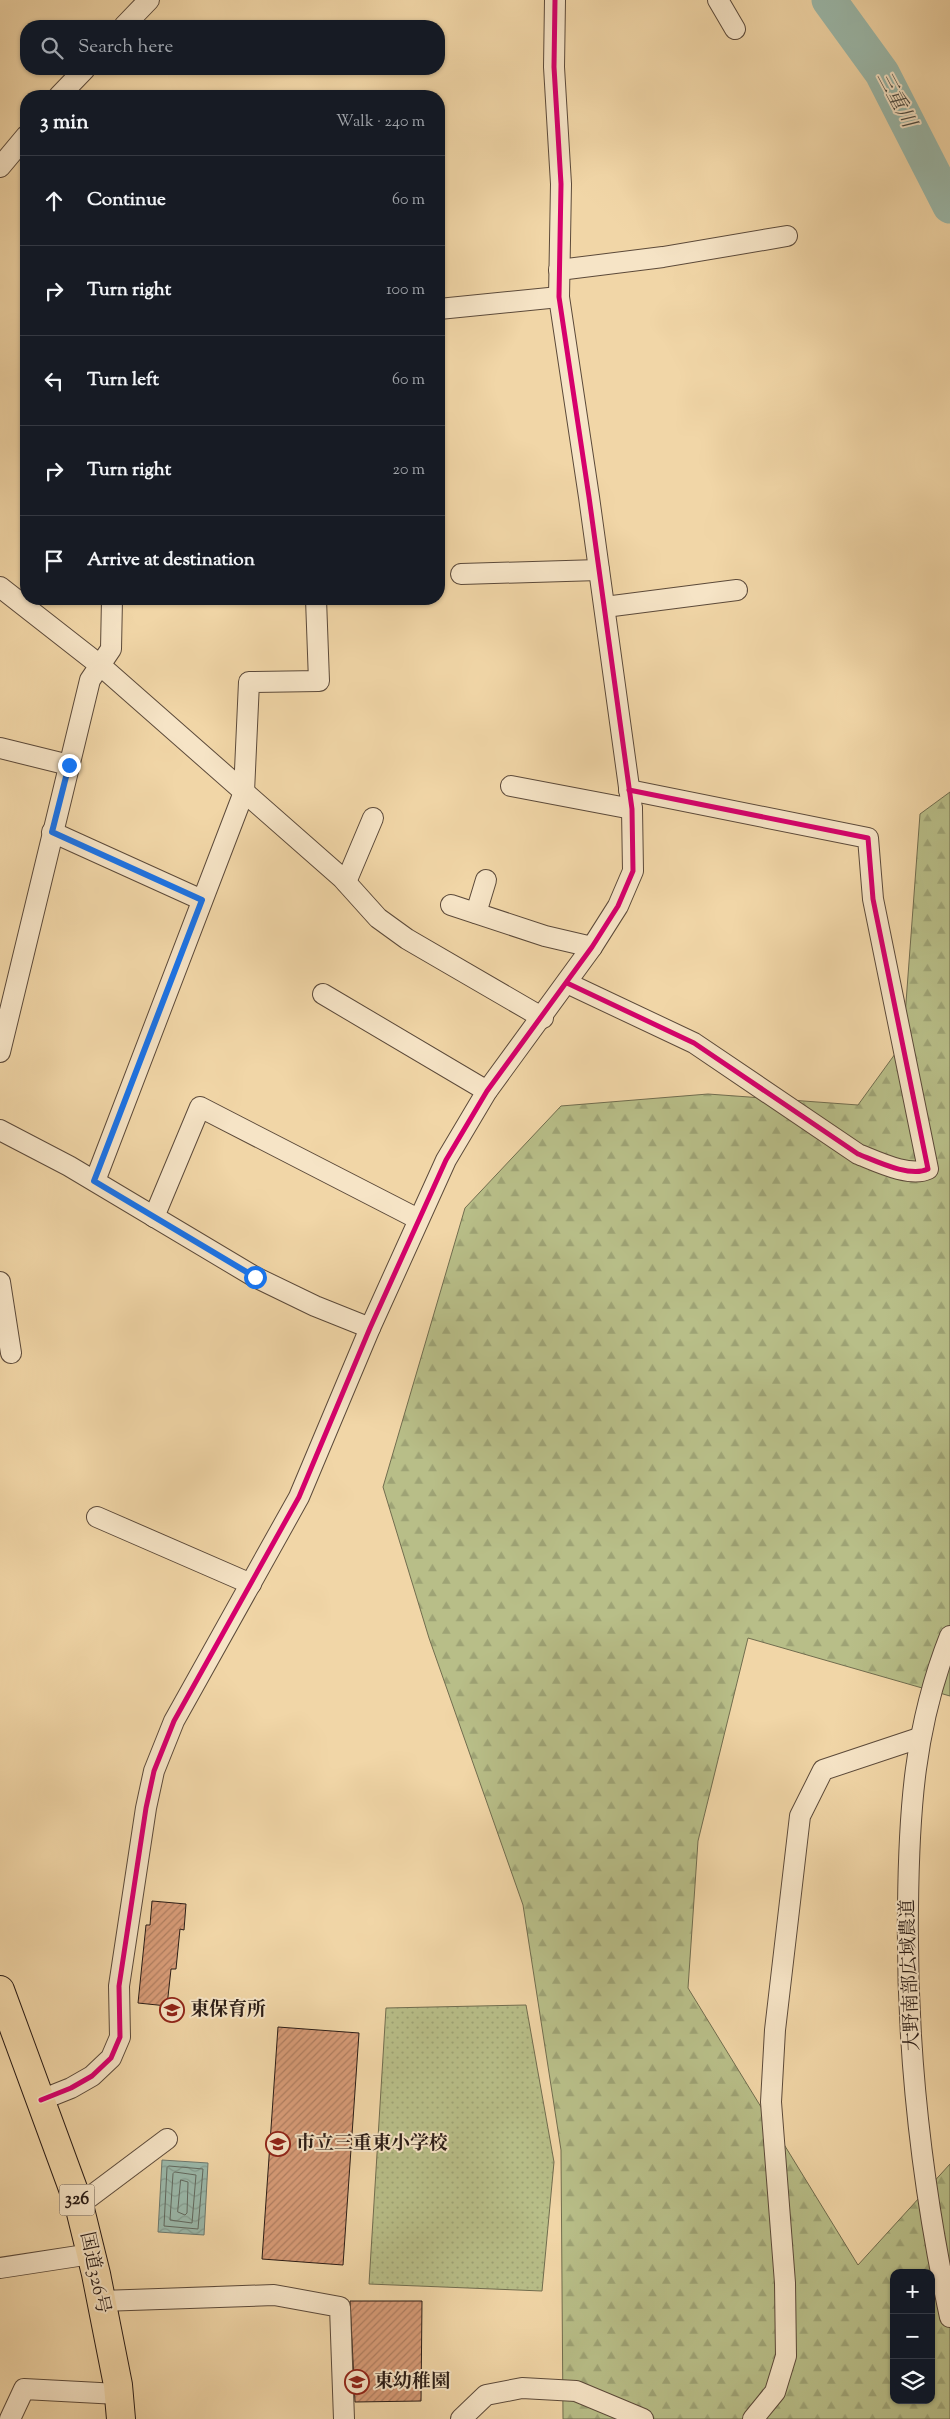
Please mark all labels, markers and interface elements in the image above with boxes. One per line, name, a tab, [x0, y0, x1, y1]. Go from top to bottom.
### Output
search box	[20, 20, 445, 75]
icon: search	[38, 34, 66, 62]
text: Search here	[78, 34, 173, 61]
water label: 三重川	[868, 67, 923, 135]
text: 3 min	[40, 108, 89, 138]
text: Walk · 240 m	[336, 111, 425, 134]
icon: ahead	[40, 187, 68, 215]
text: Continue	[87, 187, 166, 214]
text: 60 m	[392, 189, 425, 212]
icon: right	[40, 277, 68, 305]
text: Turn right	[87, 277, 171, 304]
text: 100 m	[386, 279, 425, 302]
icon: left	[40, 367, 68, 395]
text: Turn left	[87, 367, 159, 394]
text: 60 m	[392, 369, 425, 392]
icon: right	[40, 457, 68, 485]
text: Turn right	[87, 457, 171, 484]
text: 20 m	[392, 459, 425, 482]
icon: arrive	[40, 547, 68, 575]
text: Arrive at destination	[87, 547, 255, 574]
route end	[58, 754, 81, 777]
route start	[244, 1266, 267, 1289]
street label: 大野南部広域農道	[895, 1899, 927, 2051]
school or university icon: 東保育所	[159, 1997, 185, 2023]
place label: 東保育所	[190, 1997, 266, 2024]
school or university icon: 市立三重東小学校	[265, 2131, 291, 2157]
place label: 市立三重東小学校	[296, 2131, 448, 2158]
road number: 326	[60, 2184, 94, 2216]
street label: 国道326号	[72, 2230, 116, 2316]
map controls	[890, 2269, 935, 2404]
button: +	[890, 2269, 935, 2314]
button: −	[890, 2314, 935, 2359]
button: layers	[890, 2359, 935, 2404]
school or university icon: 東幼稚園	[344, 2369, 370, 2395]
place label: 東幼稚園	[374, 2369, 450, 2396]

